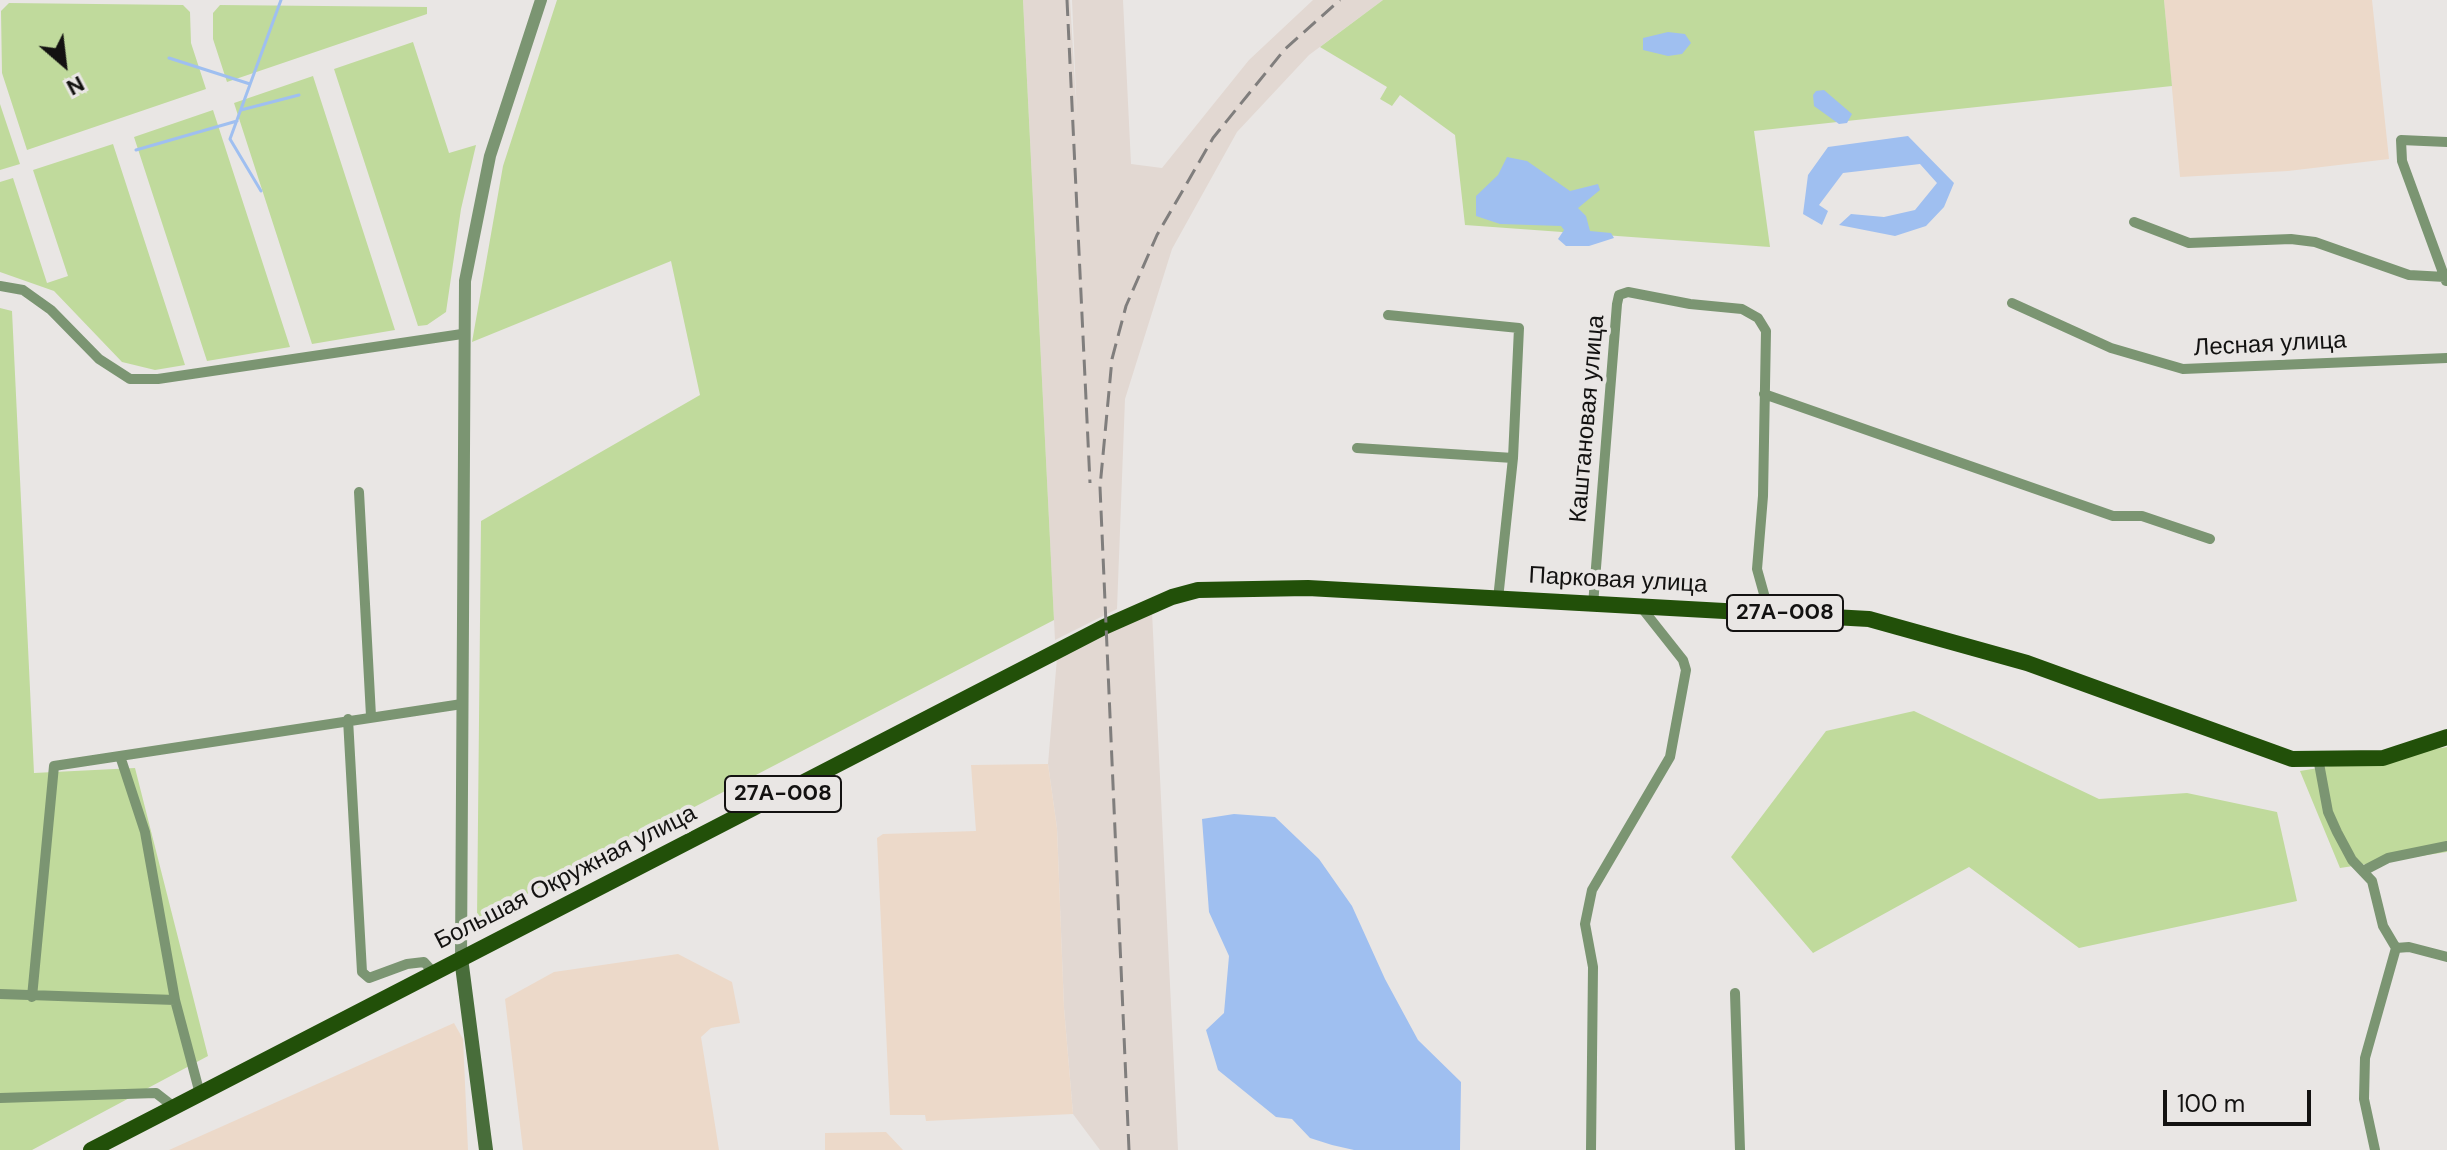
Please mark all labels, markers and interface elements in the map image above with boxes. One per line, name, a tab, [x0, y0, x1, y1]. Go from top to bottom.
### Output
north arrow	[24, 24, 104, 104]
text: N	[62, 69, 89, 102]
street label: Каштановая улица	[1565, 314, 1611, 524]
street label: Лесная улица	[2193, 327, 2347, 363]
street label: Парковая улица	[1528, 562, 1708, 600]
road number: 27А-008	[1727, 595, 1843, 631]
road number: 27А-008	[725, 776, 841, 812]
street label: Большая Окружная улица	[430, 799, 702, 957]
scale bar	[2167, 1074, 2315, 1124]
text: 100 m	[2177, 1088, 2245, 1119]

